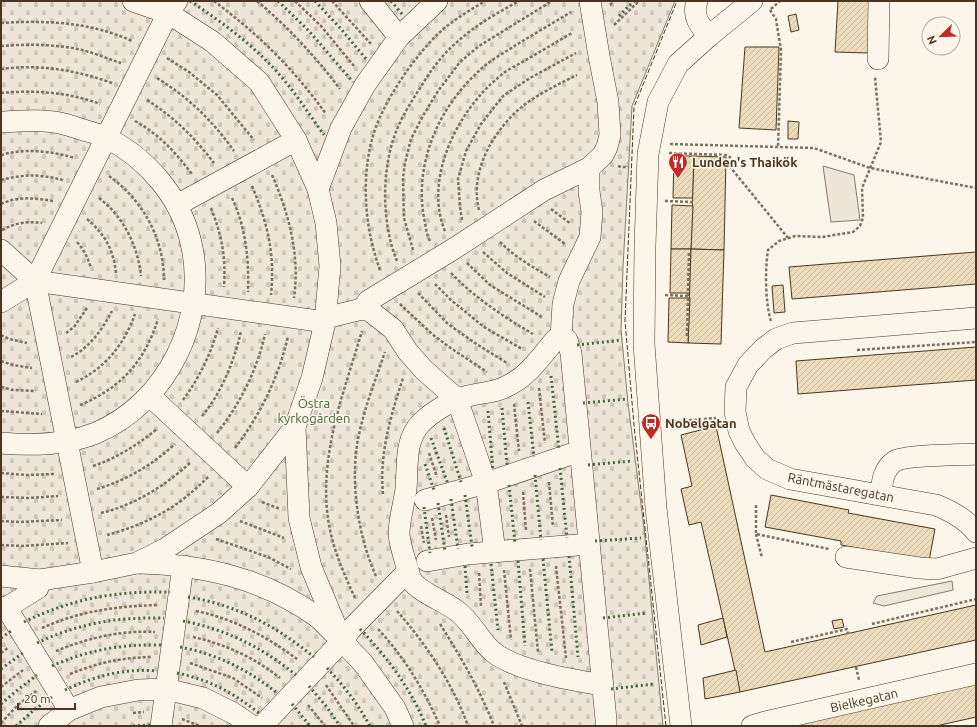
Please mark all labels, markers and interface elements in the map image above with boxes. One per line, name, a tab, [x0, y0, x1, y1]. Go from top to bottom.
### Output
north arrow	[921, 16, 961, 56]
text: N	[925, 34, 939, 46]
restaurant icon: Lunden's Thaikök	[667, 151, 689, 179]
place label: Lunden's Thaikök	[692, 155, 798, 169]
park label: Östra kyrkogården	[278, 395, 350, 425]
bus stop icon: Nobelgatan	[640, 412, 662, 440]
place label: Nobelgatan	[665, 416, 737, 430]
street label: Räntmästaregatan	[787, 470, 895, 504]
scale bar	[18, 685, 75, 711]
street label: Bielkegatan	[829, 685, 899, 715]
text: 20 m	[24, 692, 51, 705]

